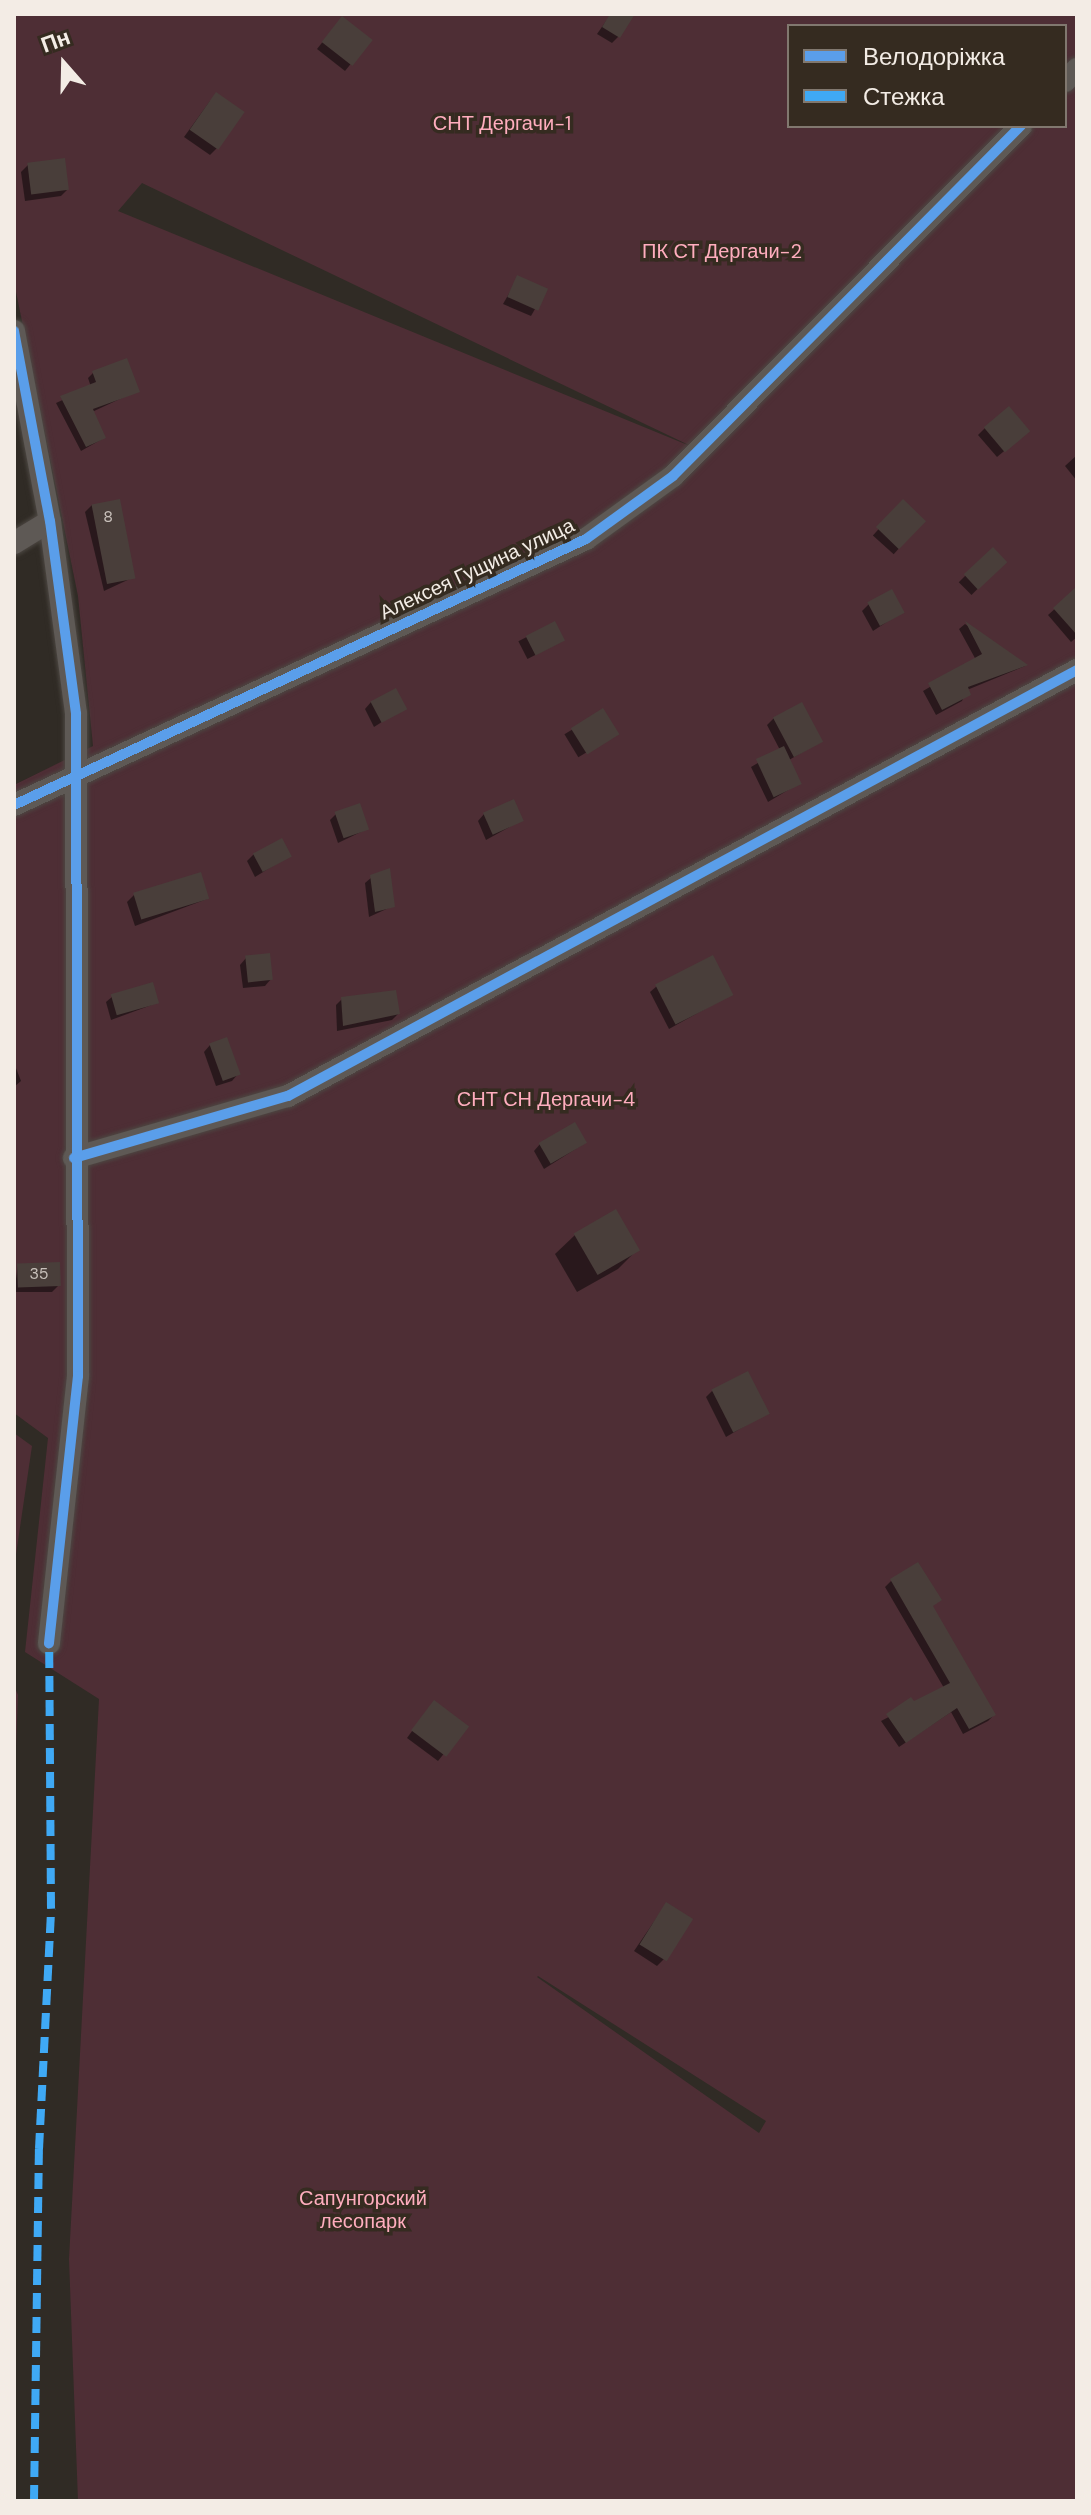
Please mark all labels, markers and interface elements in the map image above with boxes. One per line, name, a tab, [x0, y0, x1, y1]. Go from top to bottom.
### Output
text: Пн	[37, 22, 74, 60]
north arrow	[24, 24, 104, 104]
legend	[787, 24, 1067, 128]
text: Велодоріжка	[863, 41, 1005, 72]
text: Стежка	[863, 81, 945, 112]
park label: СНТ Дергачи-1	[433, 111, 571, 135]
park label: ПК СТ Дергачи-2	[642, 239, 802, 263]
house number: 8	[103, 507, 113, 527]
street label: Алексея Гущина улица	[376, 513, 578, 625]
park label: СНТ СН Дергачи-4	[457, 1087, 635, 1111]
house number: 35	[29, 1264, 49, 1284]
park label: Сапунгорский лесопарк	[299, 2187, 427, 2234]

